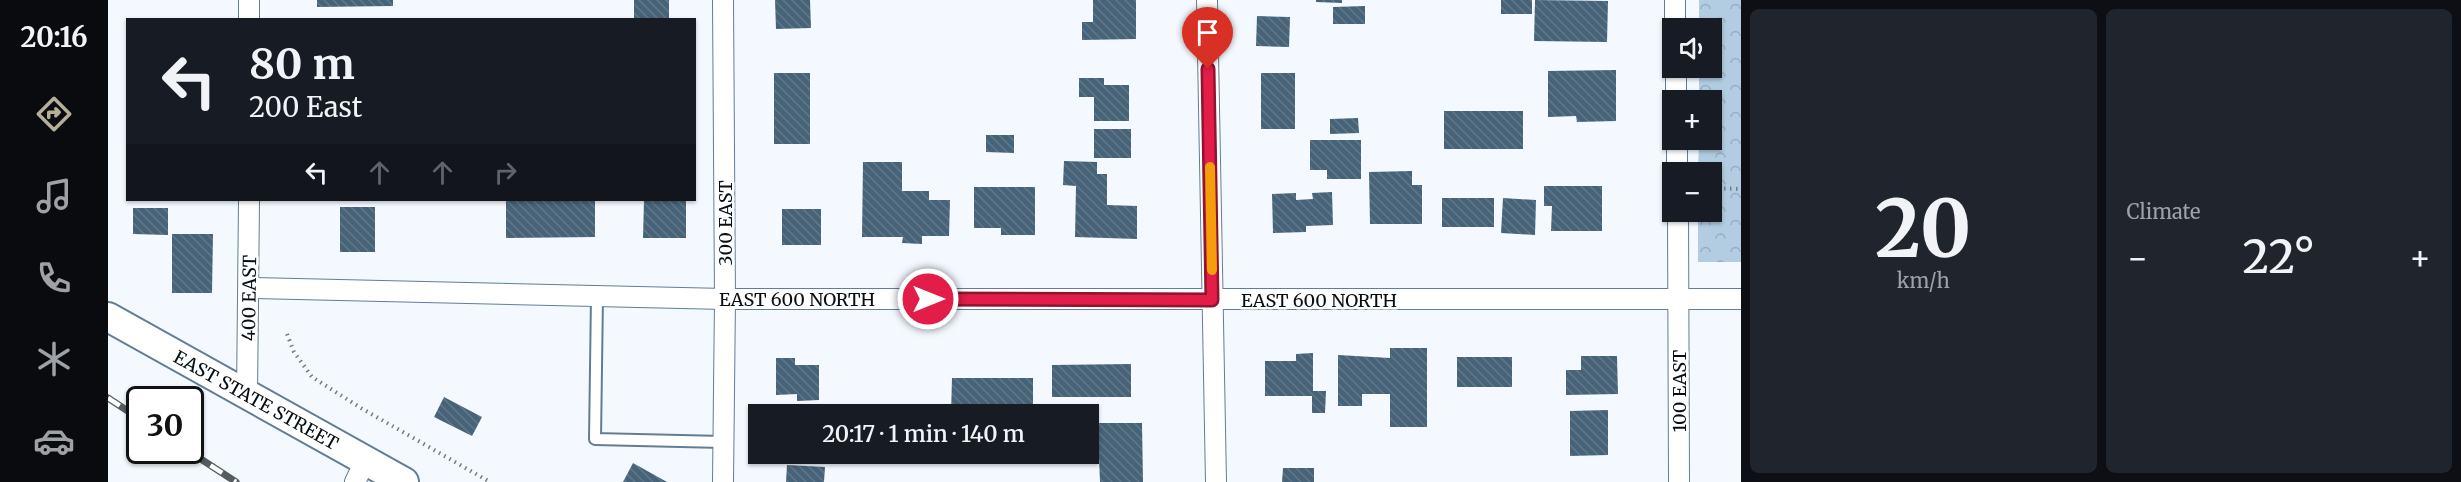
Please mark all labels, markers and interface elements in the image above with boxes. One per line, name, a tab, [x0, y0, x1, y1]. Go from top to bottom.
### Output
pin	[1182, 7, 1233, 69]
icon: arrive	[1191, 16, 1224, 49]
map controls	[1662, 18, 1722, 222]
button: sound	[1662, 18, 1722, 78]
text: 20:16	[20, 20, 88, 54]
text: 80 m	[249, 38, 355, 90]
icon: left	[150, 42, 228, 120]
text: 200 East	[249, 90, 362, 124]
button: +	[1662, 90, 1722, 150]
icon: directions	[33, 93, 75, 135]
icon: left	[300, 156, 333, 189]
icon: ahead	[363, 156, 396, 189]
icon: ahead	[426, 156, 459, 189]
icon: right	[489, 156, 522, 189]
button: −	[1662, 162, 1722, 222]
icon: music	[33, 175, 75, 217]
street label: 300 EAST	[714, 180, 737, 266]
text: 20	[1875, 180, 1971, 278]
text: Climate	[2127, 199, 2201, 224]
text: 22°	[2243, 229, 2315, 285]
text: −	[2127, 238, 2149, 279]
text: +	[2409, 238, 2431, 279]
street label: 400 EAST	[237, 254, 261, 341]
icon: phone	[33, 257, 75, 299]
position arrow	[896, 267, 960, 331]
text: km/h	[1897, 268, 1950, 293]
street label: EAST 600 NORTH	[719, 288, 875, 311]
street label: EAST 600 NORTH	[1241, 289, 1397, 312]
icon: climate	[33, 338, 75, 380]
street label: EAST STATE STREET	[170, 345, 343, 455]
street label: 100 EAST	[1668, 349, 1691, 432]
speed limit sign: 30	[126, 386, 204, 464]
icon: car	[33, 420, 75, 462]
text: 20:17 · 1 min · 140 m	[822, 420, 1025, 448]

